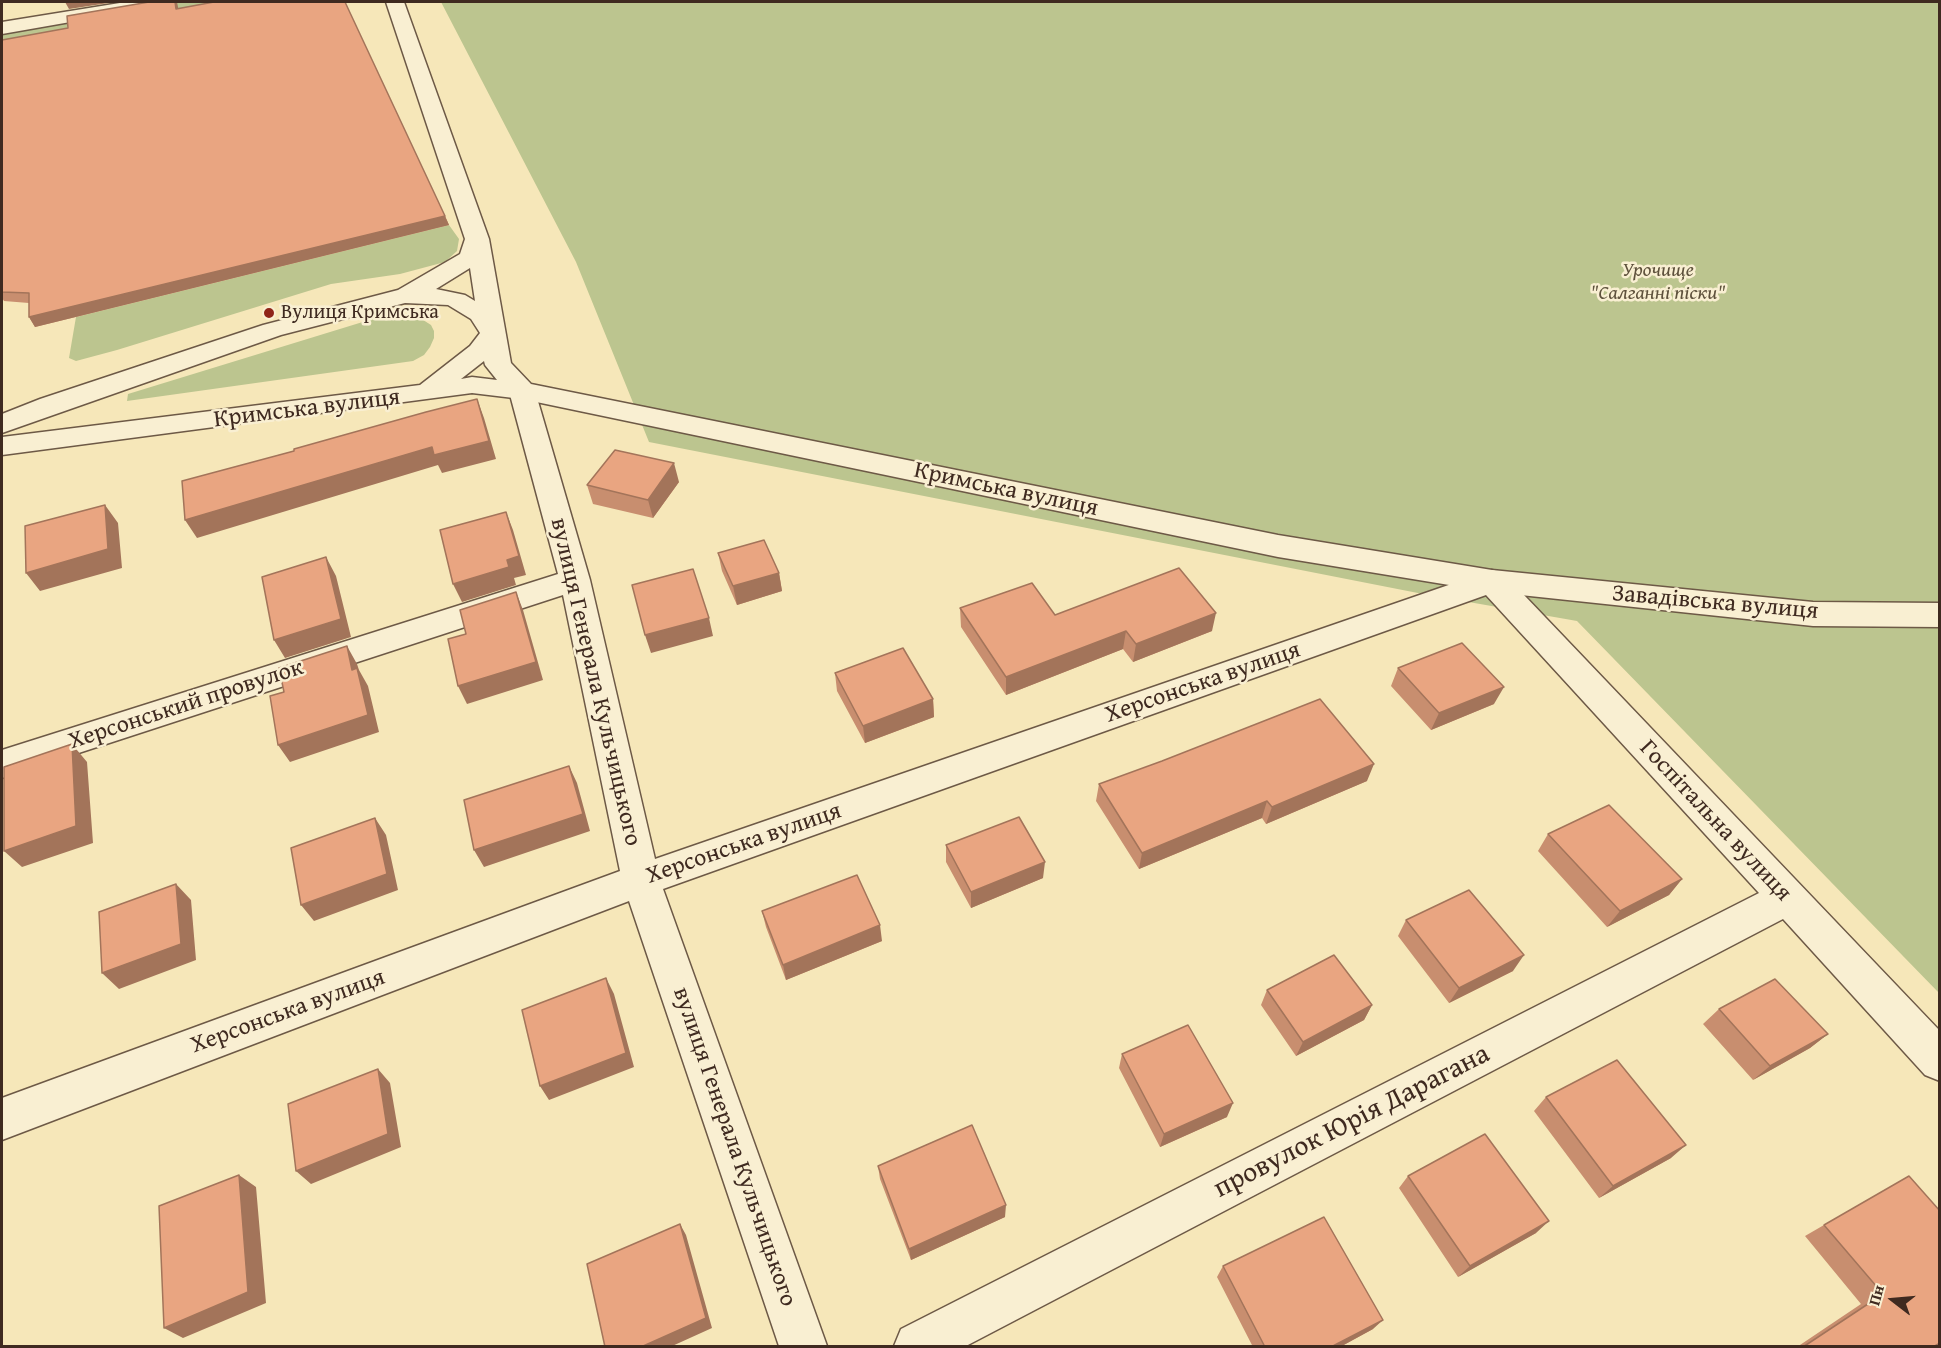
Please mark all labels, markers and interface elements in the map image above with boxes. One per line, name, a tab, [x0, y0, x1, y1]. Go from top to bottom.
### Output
park label: Урочище "Салганні піски"	[1590, 259, 1726, 306]
place label: Вулиця Кримська	[281, 301, 439, 325]
marker: Вулиця Кримська	[262, 306, 276, 320]
street label: Кримська вулиця	[212, 383, 402, 435]
street label: Кримська вулиця	[911, 456, 1101, 524]
street label: вулиця Генерала Кульчицького	[543, 515, 647, 849]
street label: Завадівська вулиця	[1611, 580, 1819, 626]
street label: Херсонська вулиця	[1102, 636, 1304, 730]
street label: Херсонський провулок	[65, 653, 307, 757]
street label: Госпітальна вулиця	[1633, 734, 1797, 908]
street label: Херсонська вулиця	[643, 797, 845, 891]
street label: Херсонська вулиця	[187, 964, 389, 1060]
street label: вулиця Генерала Кульчицького	[666, 984, 802, 1310]
street label: провулок Юрія Дарагана	[1208, 1038, 1496, 1206]
north arrow	[1863, 1270, 1923, 1330]
text: Пн	[1861, 1282, 1890, 1308]

